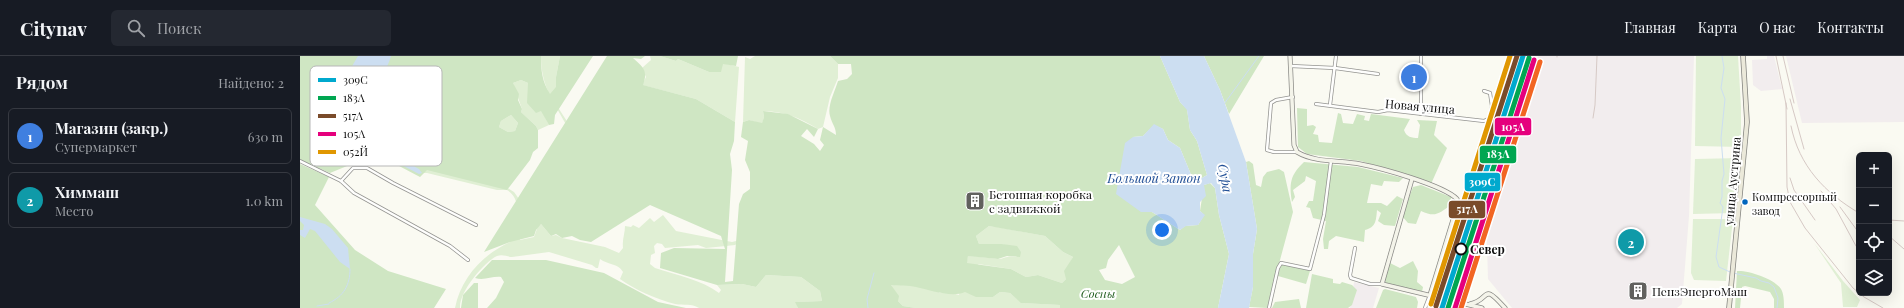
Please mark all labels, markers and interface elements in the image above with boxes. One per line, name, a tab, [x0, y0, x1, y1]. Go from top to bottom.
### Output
search box	[111, 10, 391, 46]
text: Citynav	[20, 15, 87, 41]
icon: search	[125, 17, 147, 39]
text: Поиск	[157, 18, 201, 38]
text: Главная	[1624, 18, 1676, 37]
text: Карта	[1698, 18, 1737, 37]
text: О нас	[1759, 18, 1795, 37]
text: Контакты	[1817, 18, 1884, 37]
pin: 1	[1401, 62, 1427, 92]
legend	[310, 66, 442, 166]
text: Рядом	[16, 71, 68, 93]
text: 309С	[343, 72, 368, 87]
text: Найдено: 2	[218, 74, 284, 91]
text: 183А	[343, 90, 365, 105]
street label: Новая улица	[1385, 95, 1455, 117]
text: 517А	[343, 108, 363, 123]
line badge: 105А	[1494, 117, 1532, 136]
text: Магазин (закр.)	[55, 118, 168, 138]
text: 105А	[1501, 119, 1526, 134]
text: 105А	[343, 126, 365, 141]
text: 1	[28, 128, 32, 145]
text: 630 m	[248, 128, 283, 145]
street label: улица Аустрина	[1720, 136, 1744, 227]
text: Супермаркет	[55, 138, 137, 155]
text: 052Й	[343, 144, 368, 159]
line badge: 183А	[1479, 145, 1517, 164]
text: 183А	[1487, 146, 1510, 161]
map controls	[1856, 152, 1892, 296]
button: +	[1856, 152, 1892, 188]
water label: Сура	[1215, 162, 1237, 194]
water label: Большой Затон	[1106, 169, 1201, 186]
line badge: 309С	[1464, 172, 1501, 192]
text: 309С	[1469, 174, 1495, 189]
text: Химмаш	[55, 182, 119, 202]
place label: Бетонная коробка с задвижкой	[989, 186, 1092, 216]
button: −	[1856, 188, 1892, 224]
place label: Компрессорный завод	[1752, 189, 1837, 218]
building icon: Бетонная коробка с задвижкой	[964, 190, 986, 212]
text: 2	[27, 192, 33, 209]
text: 1.0 km	[246, 192, 283, 209]
marker: Компрессорный завод	[1740, 197, 1750, 207]
line badge: 517А	[1448, 200, 1486, 219]
text: 517А	[1456, 201, 1478, 216]
text: Место	[55, 202, 93, 219]
your location	[1152, 220, 1172, 240]
button: locate	[1856, 224, 1892, 260]
pin: 2	[1618, 227, 1644, 257]
place label: Север	[1470, 241, 1505, 257]
marker: Север	[1454, 242, 1468, 256]
button: layers	[1856, 260, 1892, 296]
building icon: ПензЭнергоМаш	[1627, 280, 1649, 302]
place label: ПензЭнергоМаш	[1652, 283, 1747, 299]
park label: Сосны	[1081, 285, 1115, 301]

